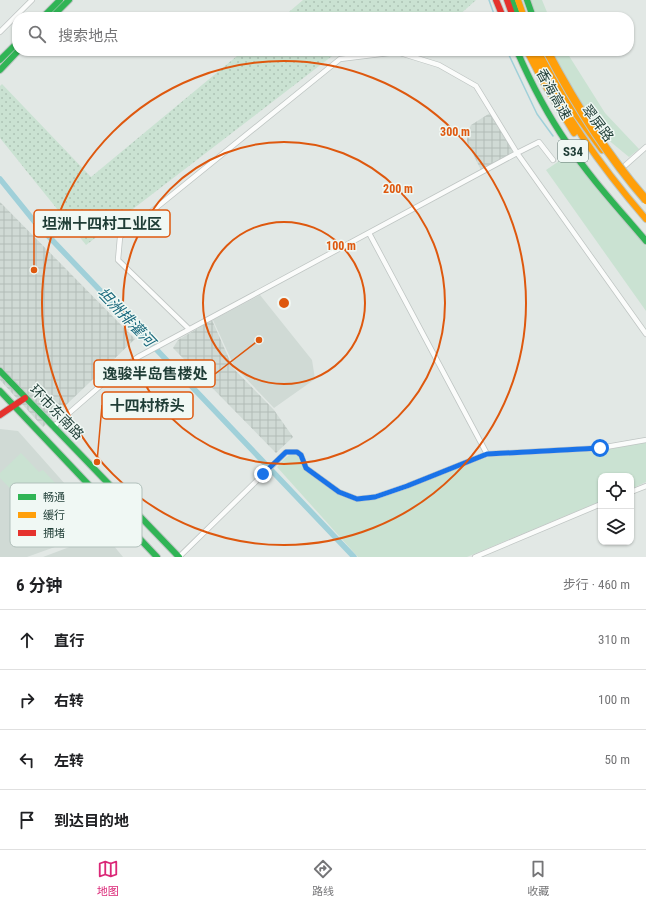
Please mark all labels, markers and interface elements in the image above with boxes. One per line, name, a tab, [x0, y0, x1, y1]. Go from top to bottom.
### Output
search box	[12, 12, 634, 56]
icon: search	[26, 23, 48, 45]
text: 搜索地点	[58, 27, 118, 45]
street label: 香海高速	[533, 66, 575, 122]
street label: 翠屏路	[579, 101, 617, 145]
text: 300 m	[440, 125, 470, 139]
road number: S34	[558, 140, 588, 162]
text: 200 m	[383, 182, 413, 196]
callout: 坦洲十四村工业区	[34, 210, 170, 237]
text: 坦洲十四村工业区	[42, 215, 162, 233]
text: 100 m	[326, 239, 356, 253]
water label: 坦洲排灌河	[93, 284, 161, 352]
centre of rings	[277, 296, 291, 310]
callout: 逸骏半岛售楼处	[94, 360, 215, 387]
text: 逸骏半岛售楼处	[102, 365, 208, 383]
street label: 环市东南路	[27, 381, 87, 443]
callout: 十四村桥头	[102, 392, 193, 419]
text: 十四村桥头	[109, 397, 185, 415]
route start	[591, 439, 609, 457]
route end	[254, 465, 272, 483]
map controls	[598, 473, 634, 545]
button: locate	[598, 473, 634, 509]
legend	[10, 483, 142, 547]
text: 畅通	[43, 491, 65, 504]
text: 缓行	[43, 509, 65, 522]
button: layers	[598, 509, 634, 545]
text: 拥堵	[43, 527, 65, 540]
text: 6 分钟	[16, 575, 63, 595]
text: 步行 · 460 m	[563, 577, 630, 592]
icon: ahead	[16, 629, 38, 651]
text: 直行	[54, 632, 84, 650]
text: 310 m	[598, 632, 630, 647]
icon: right	[16, 689, 38, 711]
text: 右转	[54, 692, 84, 710]
text: 100 m	[598, 692, 630, 707]
icon: left	[16, 749, 38, 771]
text: 左转	[54, 752, 84, 770]
text: 50 m	[604, 752, 630, 767]
icon: arrive	[16, 809, 38, 831]
text: 到达目的地	[54, 812, 129, 830]
tab: 地图	[97, 858, 119, 898]
tab: 路线	[312, 858, 334, 898]
tab: 收藏	[527, 858, 549, 898]

